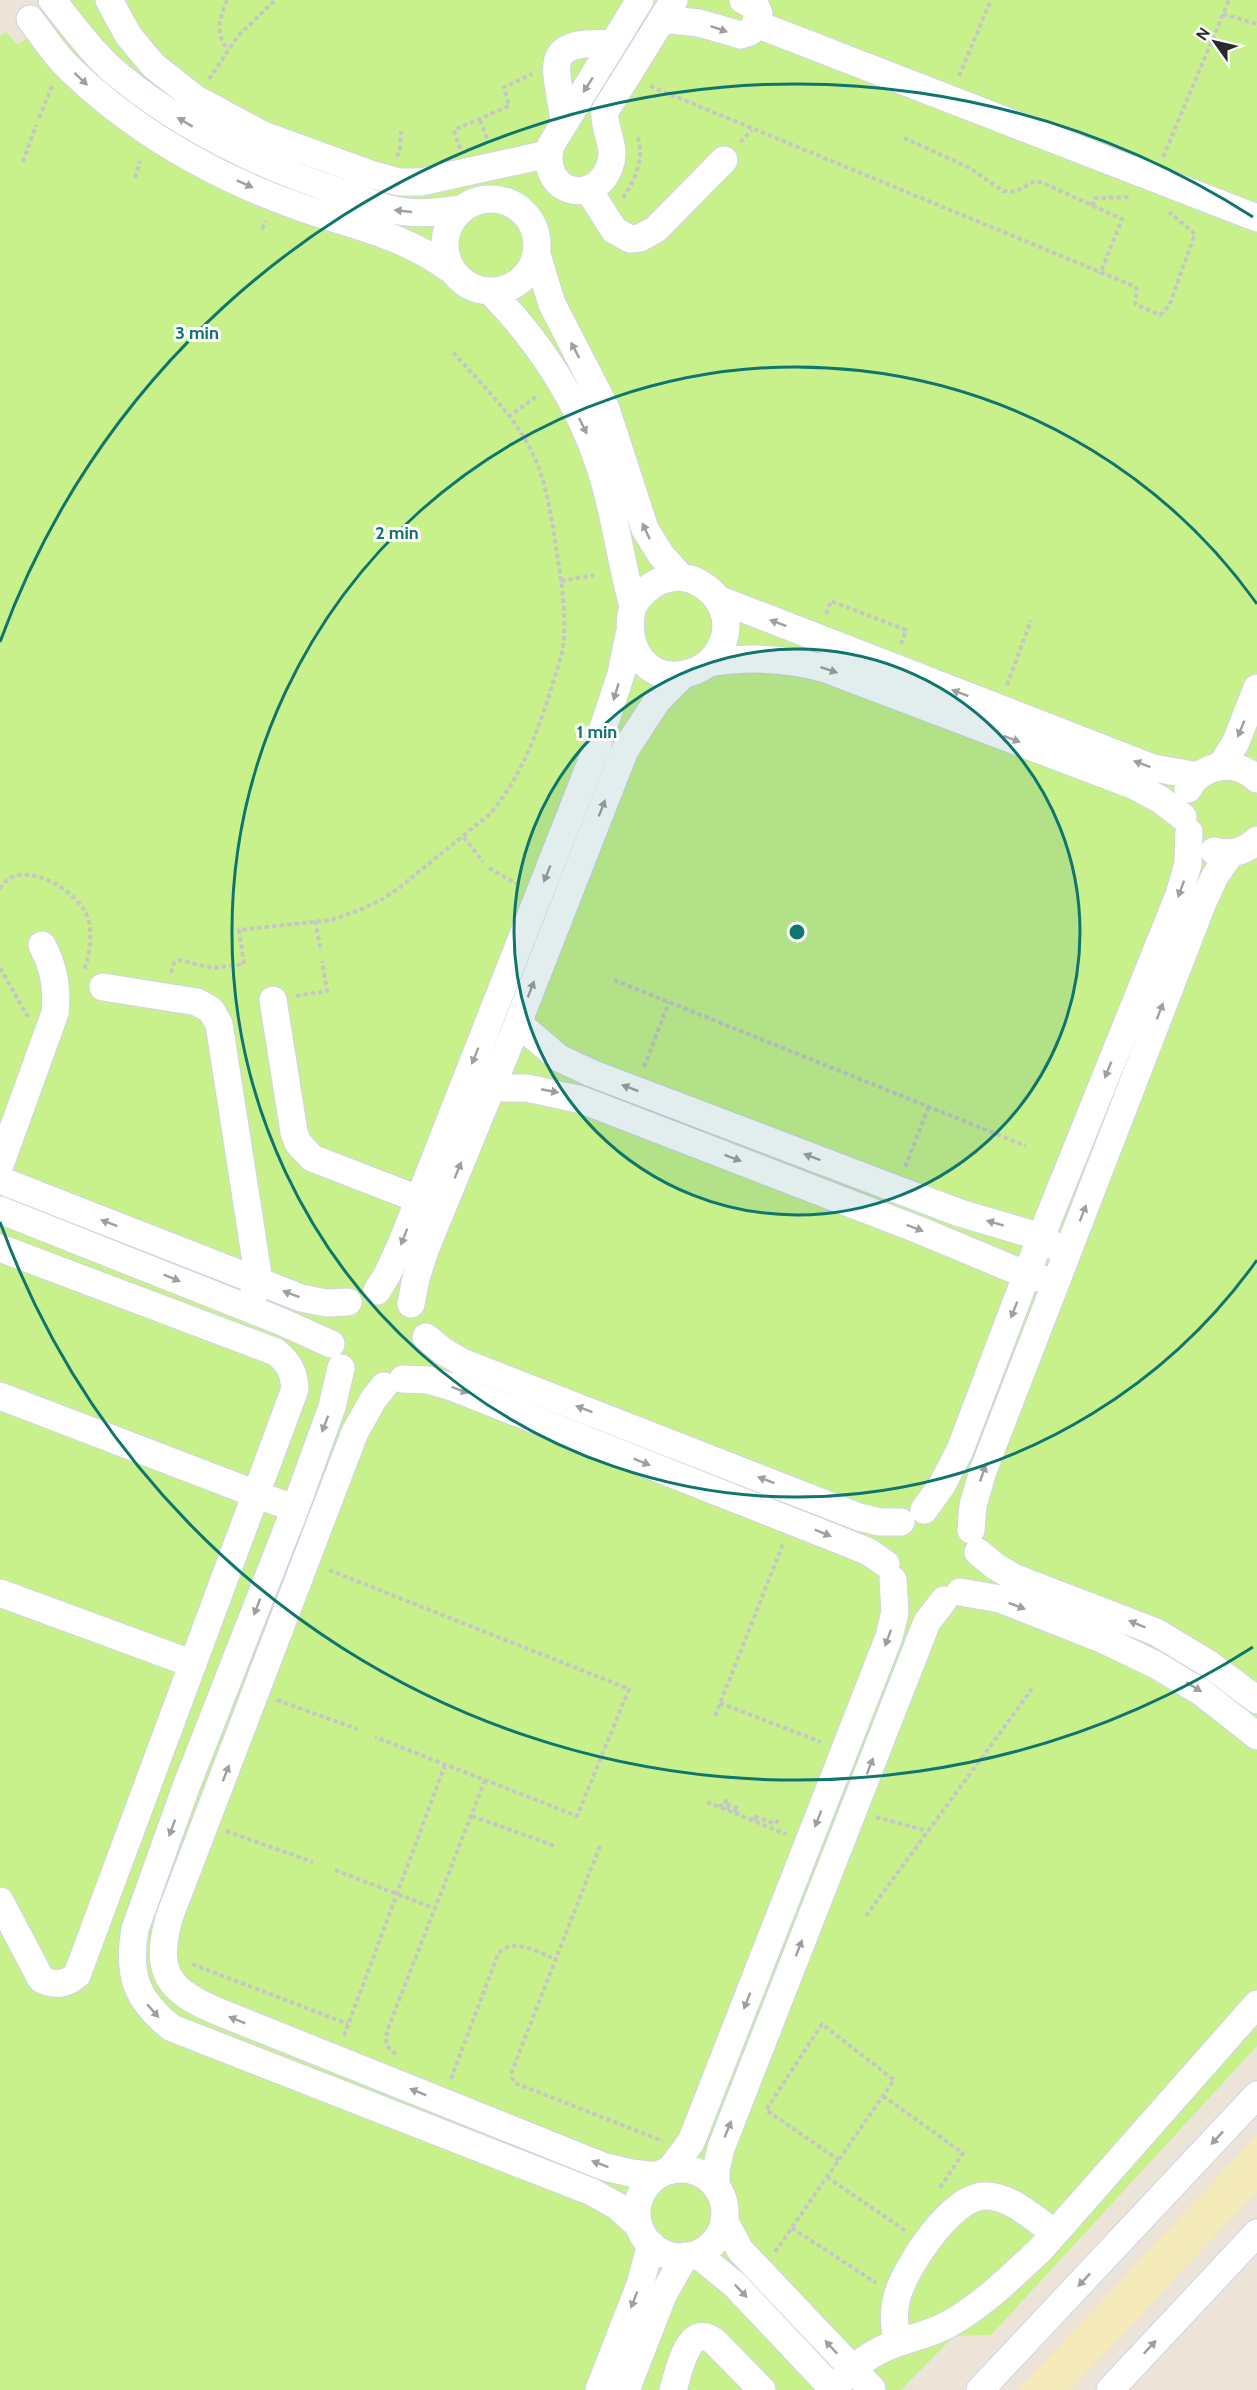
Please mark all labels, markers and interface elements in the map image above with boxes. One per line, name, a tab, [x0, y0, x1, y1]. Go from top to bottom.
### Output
north arrow	[1185, 12, 1245, 72]
text: N	[1192, 24, 1214, 44]
one-way arrow	[710, 25, 728, 35]
one-way arrow	[74, 72, 89, 86]
one-way arrow	[582, 77, 593, 94]
one-way arrow	[177, 116, 193, 127]
one-way arrow	[236, 179, 254, 189]
one-way arrow	[394, 206, 413, 216]
text: 3 min	[175, 322, 219, 344]
one-way arrow	[571, 341, 580, 358]
one-way arrow	[578, 417, 588, 435]
text: 2 min	[375, 522, 419, 544]
one-way arrow	[642, 522, 651, 539]
one-way arrow	[769, 618, 787, 628]
one-way arrow	[820, 666, 838, 675]
one-way arrow	[611, 683, 620, 701]
one-way arrow	[951, 688, 969, 698]
one-way arrow	[1236, 720, 1246, 738]
text: 1 min	[577, 721, 617, 743]
one-way arrow	[1003, 734, 1021, 744]
one-way arrow	[1133, 759, 1151, 768]
one-way arrow	[598, 799, 607, 817]
one-way arrow	[542, 866, 552, 884]
one-way arrow	[1175, 880, 1185, 898]
centre of rings	[787, 922, 807, 942]
one-way arrow	[526, 980, 536, 998]
one-way arrow	[1156, 1002, 1166, 1020]
one-way arrow	[470, 1047, 480, 1065]
one-way arrow	[1103, 1061, 1112, 1079]
one-way arrow	[620, 1082, 638, 1092]
one-way arrow	[540, 1087, 559, 1096]
one-way arrow	[803, 1152, 821, 1162]
one-way arrow	[724, 1153, 742, 1163]
one-way arrow	[454, 1161, 463, 1179]
one-way arrow	[1079, 1204, 1088, 1222]
one-way arrow	[100, 1218, 118, 1228]
one-way arrow	[986, 1218, 1004, 1227]
one-way arrow	[906, 1223, 924, 1233]
one-way arrow	[399, 1228, 408, 1246]
one-way arrow	[163, 1273, 181, 1283]
one-way arrow	[282, 1289, 300, 1298]
one-way arrow	[1008, 1301, 1018, 1319]
one-way arrow	[452, 1385, 470, 1395]
one-way arrow	[575, 1404, 593, 1414]
one-way arrow	[320, 1415, 329, 1433]
one-way arrow	[633, 1457, 651, 1467]
one-way arrow	[978, 1464, 988, 1482]
one-way arrow	[757, 1475, 775, 1484]
one-way arrow	[814, 1529, 832, 1539]
one-way arrow	[251, 1598, 261, 1616]
one-way arrow	[1008, 1601, 1026, 1611]
one-way arrow	[1127, 1619, 1145, 1629]
one-way arrow	[883, 1629, 893, 1647]
one-way arrow	[1185, 1681, 1202, 1692]
one-way arrow	[866, 1757, 875, 1775]
one-way arrow	[221, 1764, 231, 1782]
one-way arrow	[813, 1811, 823, 1829]
one-way arrow	[166, 1819, 176, 1837]
one-way arrow	[795, 1939, 804, 1957]
one-way arrow	[742, 1992, 751, 2010]
one-way arrow	[146, 2003, 159, 2018]
one-way arrow	[228, 2015, 246, 2025]
one-way arrow	[409, 2087, 427, 2097]
one-way arrow	[723, 2120, 733, 2138]
one-way arrow	[1210, 2130, 1224, 2145]
one-way arrow	[590, 2159, 608, 2169]
one-way arrow	[1077, 2272, 1091, 2286]
one-way arrow	[734, 2284, 748, 2299]
one-way arrow	[629, 2291, 639, 2309]
one-way arrow	[824, 2340, 838, 2355]
one-way arrow	[1142, 2341, 1156, 2355]

